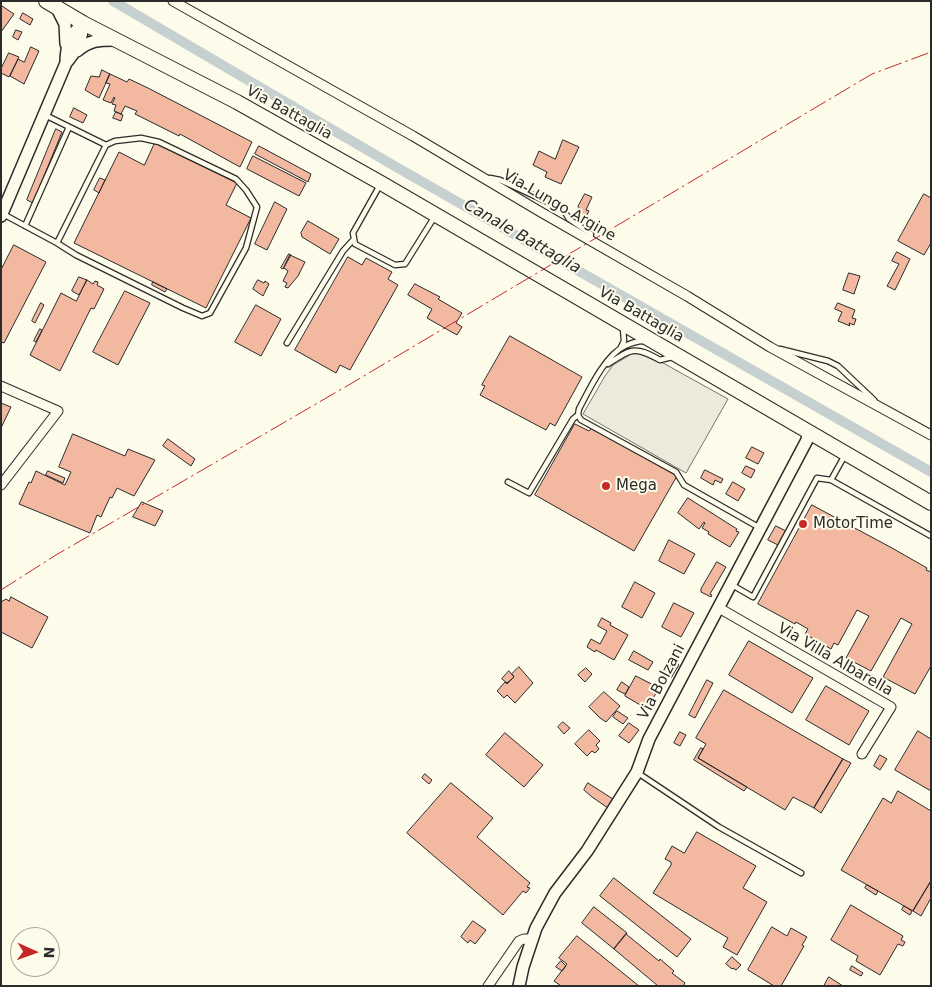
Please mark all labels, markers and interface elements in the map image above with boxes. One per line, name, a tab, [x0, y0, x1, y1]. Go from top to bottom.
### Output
street label: Via Battaglia	[243, 82, 335, 144]
street label: Via Lungo Argine	[499, 166, 619, 246]
water label: Canale Battaglia	[460, 196, 584, 278]
street label: Via Battaglia	[595, 283, 687, 347]
place label: Mega	[616, 477, 657, 495]
marker: Mega	[600, 480, 612, 492]
place label: MotorTime	[813, 515, 893, 533]
marker: MotorTime	[797, 518, 809, 530]
street label: Via Villa Albarella	[774, 620, 896, 700]
street label: Via Bolzani	[635, 641, 689, 723]
north arrow	[10, 927, 60, 977]
text: N	[41, 946, 57, 959]

